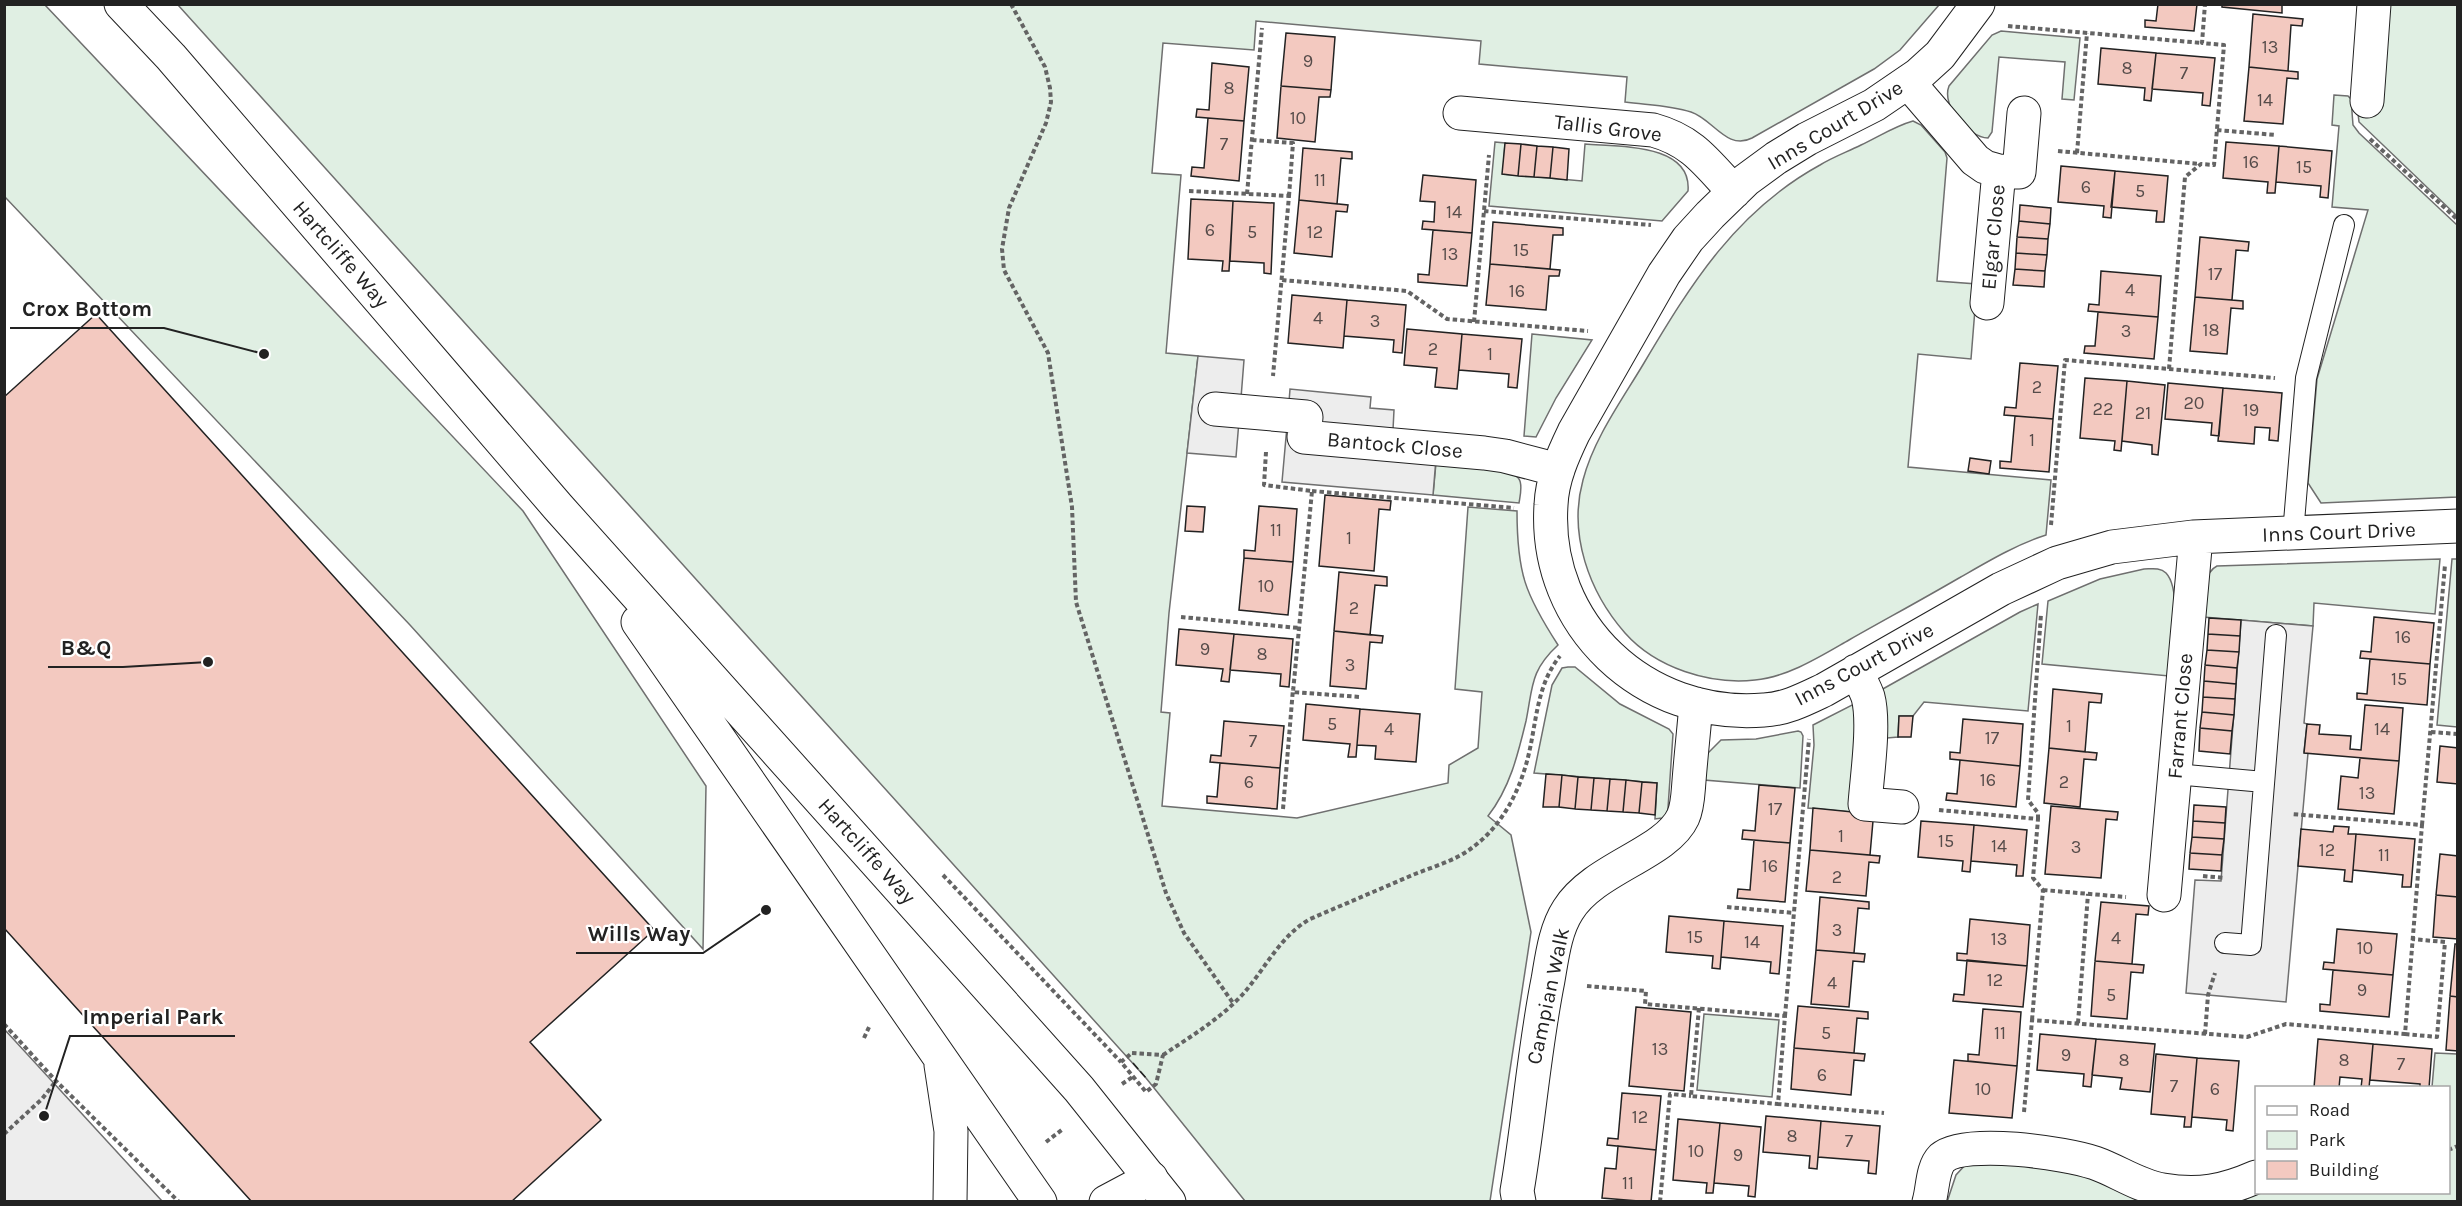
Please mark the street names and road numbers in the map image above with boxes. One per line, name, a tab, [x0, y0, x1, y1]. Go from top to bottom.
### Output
street label: Inns Court Drive	[1763, 75, 1907, 175]
street label: Tallis Grove	[1553, 109, 1663, 147]
street label: Elgar Close	[1976, 183, 2010, 291]
street label: Hartcliffe Way	[288, 196, 394, 312]
street label: Bantock Close	[1326, 427, 1464, 463]
street label: Inns Court Drive	[2262, 517, 2416, 547]
street label: Inns Court Drive	[1790, 617, 1938, 711]
street label: Farrant Close	[2163, 652, 2197, 780]
street label: Hartcliffe Way	[813, 793, 921, 909]
street label: Campian Walk	[1522, 925, 1574, 1067]

